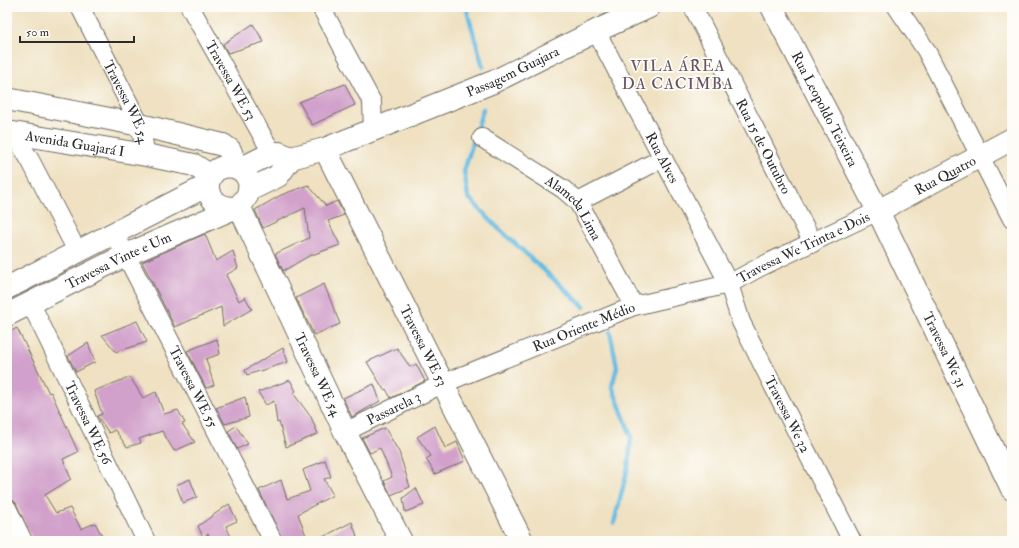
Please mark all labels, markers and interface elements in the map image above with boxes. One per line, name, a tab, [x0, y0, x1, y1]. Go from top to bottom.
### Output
scale bar	[20, 18, 134, 44]
text: 50 m	[26, 25, 50, 40]
street label: Travessa WE 53	[202, 38, 260, 123]
street label: Passagem Guajara	[464, 43, 562, 101]
street label: Rua Leopoldo Teixeira	[788, 49, 862, 170]
district label: VILA ÁREA DA CACIMBA	[622, 55, 734, 94]
street label: Travessa WE 54	[100, 58, 152, 147]
street label: Rua 15 de Outubro	[732, 96, 795, 197]
street label: Avenida Guajará I	[23, 127, 126, 160]
street label: Rua Alves	[642, 130, 682, 186]
street label: Rua Quatro	[912, 152, 979, 199]
street label: Alameda Lima	[541, 171, 605, 243]
street label: Travessa We Trinta e Dois	[734, 208, 873, 287]
street label: Travessa Vinte e Um	[63, 228, 174, 293]
street label: Rua Oriente Médio	[530, 298, 638, 355]
street label: Travessa WE 53	[396, 302, 451, 389]
street label: Travessa We 31	[919, 309, 970, 391]
street label: Travessa WE 54	[291, 330, 345, 420]
street label: Travessa WE 55	[165, 343, 222, 431]
street label: Travessa We 32	[761, 373, 814, 456]
street label: Travessa WE 56	[61, 379, 116, 468]
street label: Passarela 3	[364, 388, 423, 429]

